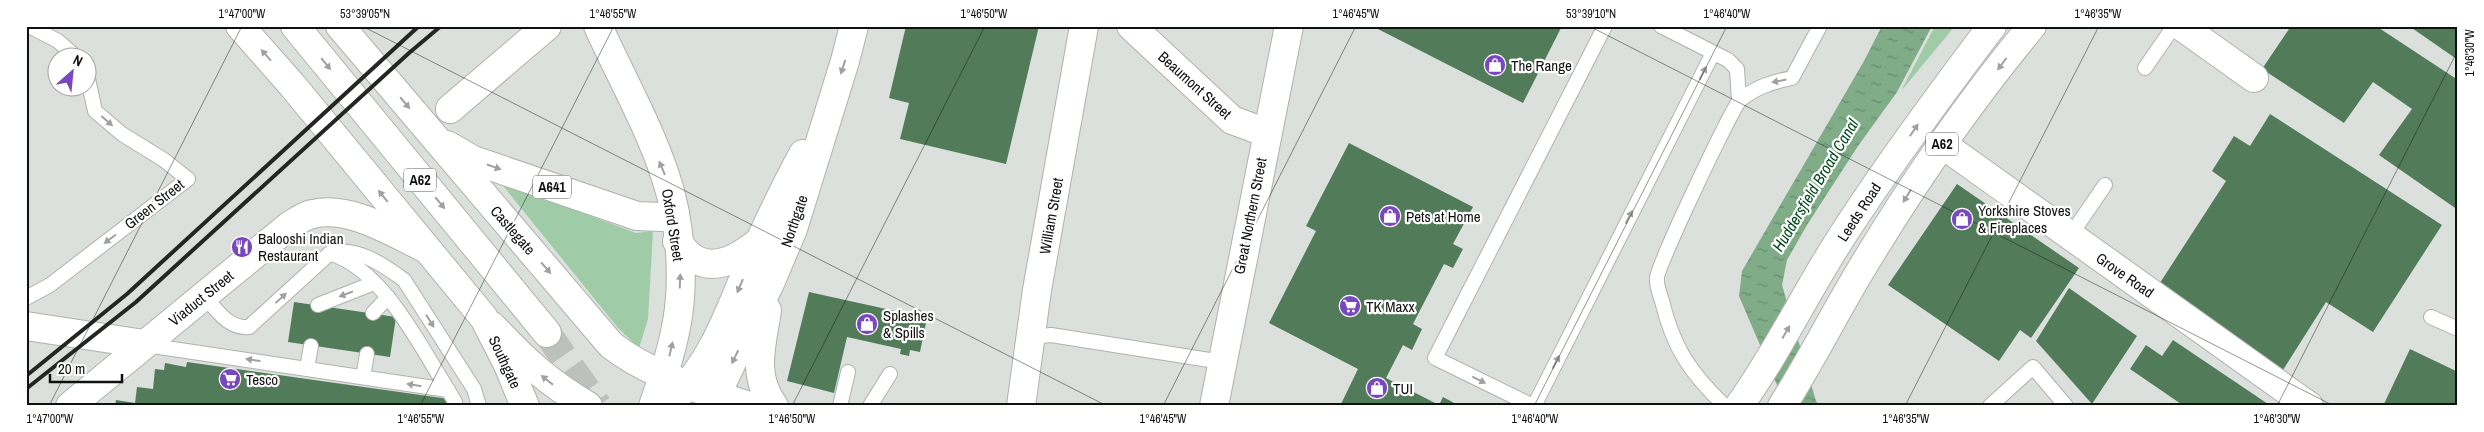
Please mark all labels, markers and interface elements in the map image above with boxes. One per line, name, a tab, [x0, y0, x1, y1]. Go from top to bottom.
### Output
text: 1°47'00"W	[219, 6, 266, 22]
text: 53°39'05"N	[340, 6, 390, 22]
text: 1°46'55"W	[590, 6, 637, 22]
text: 1°46'50"W	[961, 6, 1008, 22]
text: 1°46'45"W	[1333, 6, 1380, 22]
text: 53°39'10"N	[1566, 6, 1616, 22]
text: 1°46'40"W	[1704, 6, 1751, 22]
text: 1°46'35"W	[2075, 6, 2122, 22]
text: 1°46'30"W	[2462, 29, 2478, 76]
street label: Beaumont Street	[1154, 46, 1237, 124]
north arrow	[48, 48, 98, 98]
one-way arrow	[261, 49, 272, 62]
text: N	[70, 51, 86, 70]
shop icon: The Range	[1483, 53, 1507, 77]
place label: The Range	[1511, 55, 1572, 76]
one-way arrow	[320, 57, 331, 70]
one-way arrow	[1996, 57, 2007, 70]
one-way arrow	[839, 60, 847, 75]
one-way arrow	[1699, 65, 1707, 80]
one-way arrow	[1771, 77, 1787, 85]
one-way arrow	[399, 97, 411, 109]
water label: Huddersfield Broad Canal	[1767, 114, 1864, 255]
one-way arrow	[100, 116, 113, 127]
one-way arrow	[1909, 124, 1919, 137]
road number: A62	[1926, 132, 1958, 156]
street label: Great Northern Street	[1228, 155, 1272, 276]
one-way arrow	[657, 160, 665, 175]
one-way arrow	[487, 163, 502, 171]
road number: A62	[404, 168, 436, 192]
street label: Green Street	[120, 174, 189, 234]
road number: A641	[533, 176, 571, 198]
street label: William Street	[1034, 176, 1068, 256]
street label: Leeds Road	[1832, 178, 1886, 246]
street label: Oxford Street	[657, 187, 689, 263]
one-way arrow	[378, 190, 389, 203]
one-way arrow	[1903, 190, 1912, 203]
street label: Northgate	[775, 192, 813, 250]
one-way arrow	[434, 196, 445, 209]
place label: Yorkshire Stoves & Fireplaces	[1978, 200, 2071, 238]
street label: Castlegate	[486, 201, 540, 259]
shop icon: Pets at Home	[1378, 204, 1402, 228]
place label: Pets at Home	[1406, 206, 1481, 227]
shop icon: Yorkshire Stoves & Fireplaces	[1950, 207, 1974, 231]
one-way arrow	[1625, 210, 1633, 225]
place label: Balooshi Indian Restaurant	[258, 228, 344, 266]
one-way arrow	[104, 233, 117, 244]
restaurant icon: Balooshi Indian Restaurant	[230, 235, 254, 259]
street label: Grove Road	[2092, 247, 2158, 303]
one-way arrow	[540, 262, 552, 274]
street label: Viaduct Street	[164, 265, 238, 331]
one-way arrow	[676, 273, 684, 289]
one-way arrow	[736, 279, 744, 293]
one-way arrow	[338, 290, 353, 298]
one-way arrow	[274, 292, 286, 304]
supermarket icon: TK Maxx	[1338, 294, 1362, 318]
place label: TK Maxx	[1366, 296, 1415, 317]
place label: Splashes & Spills	[883, 305, 934, 343]
shop icon: Splashes & Spills	[855, 312, 879, 336]
one-way arrow	[426, 315, 435, 328]
one-way arrow	[1782, 325, 1790, 340]
street label: Southgate	[484, 332, 526, 392]
one-way arrow	[668, 340, 676, 356]
one-way arrow	[731, 350, 739, 364]
scale bar	[50, 352, 122, 384]
one-way arrow	[1552, 355, 1560, 369]
one-way arrow	[245, 356, 261, 364]
text: 20 m	[58, 358, 85, 379]
supermarket icon: Tesco	[218, 367, 242, 391]
place label: Tesco	[246, 369, 278, 390]
one-way arrow	[541, 374, 554, 385]
one-way arrow	[1471, 375, 1486, 384]
shop icon: TUI	[1365, 376, 1389, 400]
place label: TUI	[1393, 378, 1413, 399]
one-way arrow	[405, 380, 421, 388]
text: 1°47'00"W	[27, 411, 74, 427]
text: 1°46'55"W	[398, 411, 445, 427]
text: 1°46'50"W	[769, 411, 816, 427]
text: 1°46'45"W	[1140, 411, 1187, 427]
text: 1°46'40"W	[1512, 411, 1559, 427]
text: 1°46'35"W	[1883, 411, 1930, 427]
text: 1°46'30"W	[2254, 411, 2301, 427]

